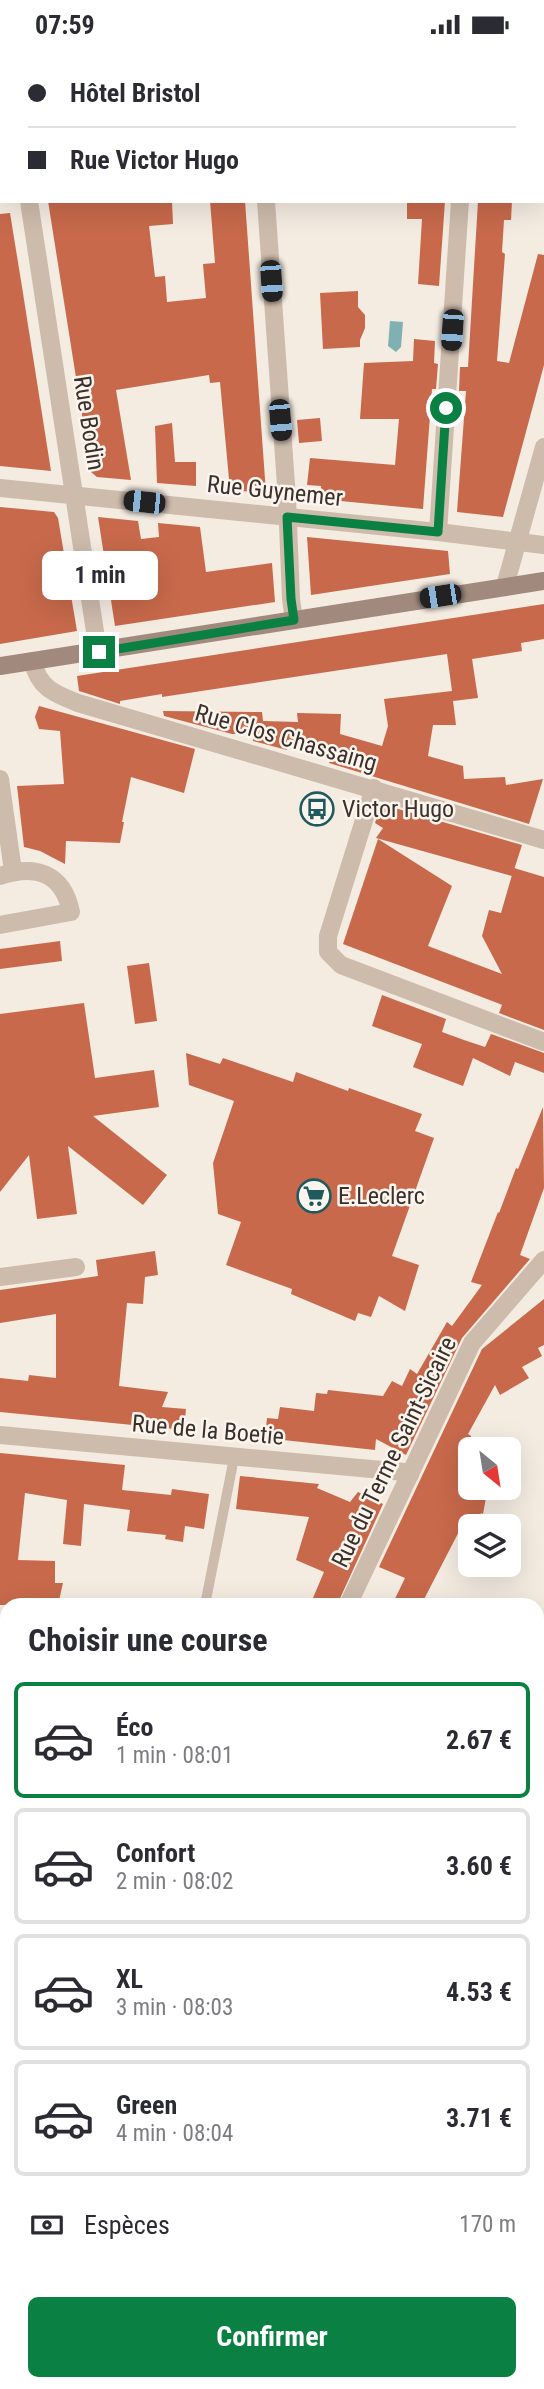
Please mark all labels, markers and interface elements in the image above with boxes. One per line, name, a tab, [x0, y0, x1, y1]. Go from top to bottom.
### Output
text: 07:59	[35, 10, 95, 40]
text: Hôtel Bristol	[70, 78, 201, 108]
text: Rue Victor Hugo	[70, 145, 239, 175]
car	[260, 259, 283, 303]
car	[441, 308, 464, 352]
street label: Rue Bodin	[68, 374, 110, 472]
route start	[430, 392, 462, 424]
car	[268, 398, 293, 442]
street label: Rue Guynemer	[206, 470, 344, 512]
car	[123, 489, 166, 515]
callout: 1 min	[41, 551, 157, 599]
text: 1 min	[74, 562, 126, 589]
car	[418, 582, 463, 610]
route end	[83, 636, 115, 668]
street label: Rue Clos Chassaing	[192, 699, 380, 777]
bus stop icon: Victor Hugo	[298, 790, 336, 828]
place label: Victor Hugo	[342, 795, 454, 823]
supermarket icon: E.Leclerc	[295, 1177, 333, 1215]
place label: E.Leclerc	[338, 1182, 425, 1210]
street label: Rue du Terme Saint-Sicaire	[326, 1332, 462, 1572]
street label: Rue de la Boetie	[131, 1409, 285, 1451]
north arrow	[458, 1437, 522, 1500]
map controls	[458, 1437, 521, 1577]
button: layers	[458, 1514, 521, 1577]
text: Choisir une course	[28, 1621, 268, 1659]
icon: car	[32, 1709, 95, 1772]
text: Éco	[116, 1712, 153, 1742]
text: 2.67 €	[446, 1725, 512, 1755]
text: 1 min · 08:01	[116, 1742, 233, 1769]
icon: car	[32, 1835, 95, 1898]
text: Confort	[116, 1838, 195, 1868]
text: 3.60 €	[446, 1851, 512, 1881]
text: 2 min · 08:02	[116, 1868, 233, 1895]
icon: car	[32, 1961, 95, 2024]
text: XL	[116, 1964, 143, 1994]
text: 4.53 €	[446, 1977, 512, 2007]
text: 3 min · 08:03	[116, 1994, 233, 2021]
icon: car	[32, 2087, 95, 2150]
text: Green	[116, 2090, 177, 2120]
text: 3.71 €	[446, 2103, 512, 2133]
text: 4 min · 08:04	[116, 2120, 233, 2147]
icon: cash	[28, 2206, 66, 2244]
text: Espèces	[84, 2210, 170, 2240]
text: 170 m	[459, 2211, 516, 2238]
button: Confirmer	[28, 2297, 516, 2377]

